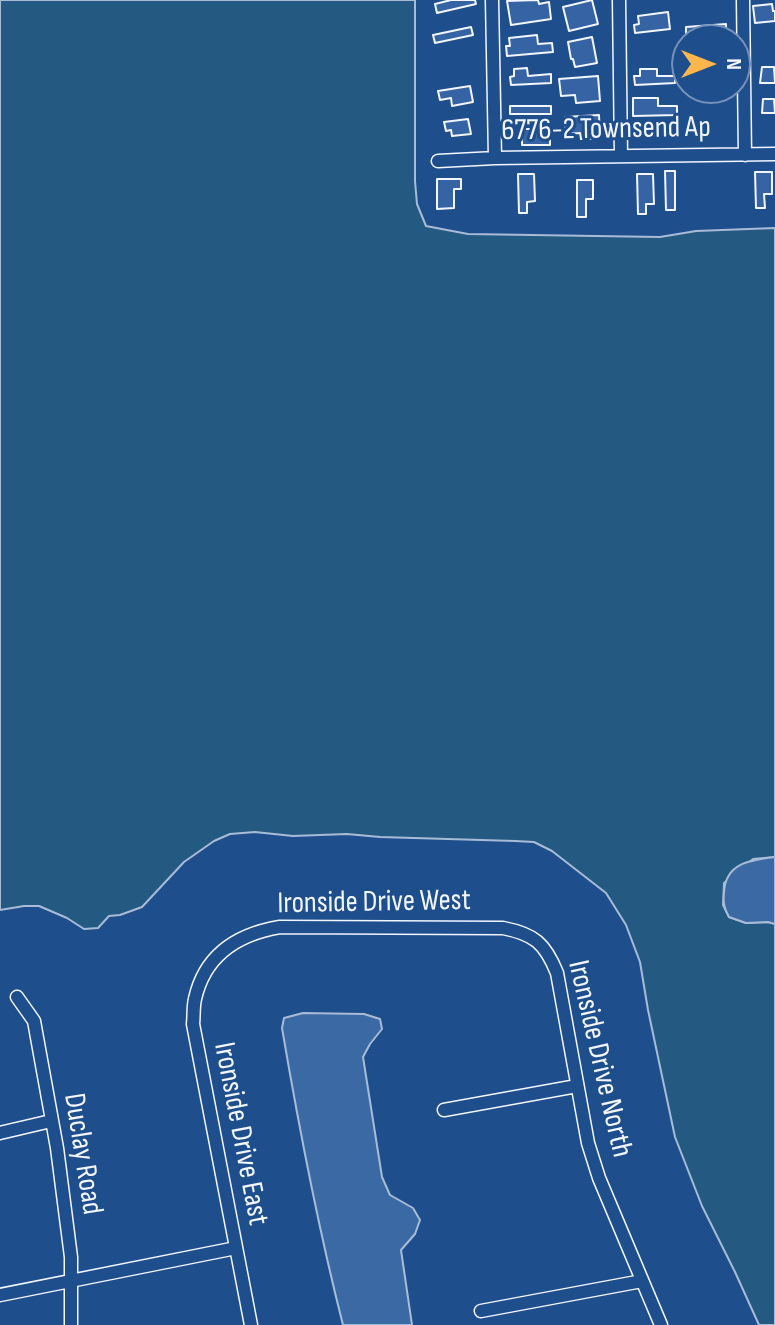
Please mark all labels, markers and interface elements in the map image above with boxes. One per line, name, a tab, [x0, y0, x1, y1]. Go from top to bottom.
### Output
north arrow	[671, 24, 751, 104]
text: N	[720, 58, 747, 70]
street label: 6776-2 Townsend Ap	[501, 110, 711, 150]
street label: Ironside Drive West	[277, 883, 471, 923]
street label: Ironside Drive North	[559, 957, 639, 1161]
street label: Ironside Drive East	[205, 1039, 275, 1229]
street label: Duclay Road	[55, 1091, 109, 1217]

